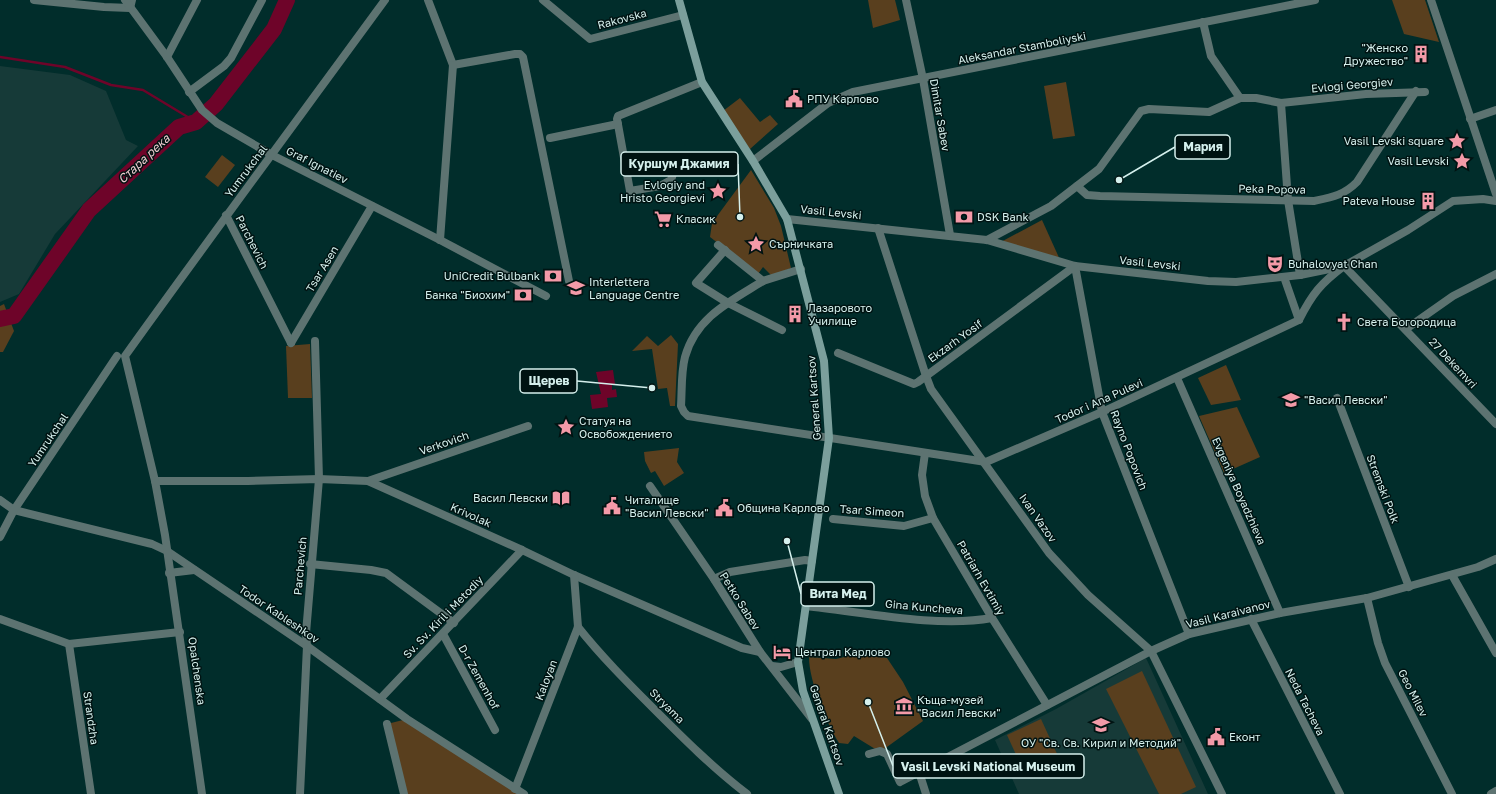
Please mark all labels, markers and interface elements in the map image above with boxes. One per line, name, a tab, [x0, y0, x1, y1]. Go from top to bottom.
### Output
street label: Rakovska	[596, 6, 648, 31]
street label: Aleksandar Stamboliyski	[957, 29, 1087, 66]
place label: "Женско Дружество"	[1344, 41, 1408, 67]
building icon: "Женско Дружество"	[1411, 44, 1431, 64]
street label: Evlogi Georgiev	[1310, 74, 1393, 95]
street label: Dimitar Sabev	[928, 78, 953, 152]
public building icon: РПУ Карлово	[784, 89, 804, 109]
place label: РПУ Карлово	[807, 92, 879, 105]
water label: Стара река	[115, 130, 174, 187]
place icon: Vasil Levski square	[1447, 131, 1467, 151]
place label: Vasil Levski square	[1344, 134, 1444, 147]
callout: Мария	[1175, 135, 1230, 159]
text: Мария	[1183, 139, 1223, 154]
street label: Yumrukchal	[222, 142, 270, 199]
street label: Graf Ignatiev	[284, 143, 350, 186]
place icon: Vasil Levski	[1452, 151, 1472, 171]
callout: Куршум Джамия	[621, 152, 738, 176]
place label: Vasil Levski	[1388, 154, 1449, 167]
text: Куршум Джамия	[629, 156, 729, 171]
place label: Evlogiy and Hristo Georgievi	[620, 178, 705, 204]
place icon: Evlogiy and Hristo Georgievi	[708, 181, 728, 201]
street label: Peka Popova	[1238, 181, 1306, 196]
building icon: Pateva House	[1418, 191, 1438, 211]
place label: Pateva House	[1343, 194, 1415, 207]
street label: Vasil Levski	[800, 202, 862, 221]
bank icon: DSK Bank	[954, 207, 974, 227]
supermarket icon: Класик	[653, 209, 673, 229]
place label: DSK Bank	[977, 210, 1029, 223]
place label: Класик	[676, 212, 716, 225]
street label: Parchevich	[233, 213, 271, 271]
place icon: Сърничката	[746, 234, 766, 254]
place label: Сърничката	[769, 237, 833, 250]
street label: Tsar Asen	[303, 243, 340, 294]
street label: Vasil Levski	[1119, 253, 1181, 272]
theatre icon: Buhalovyat Chan	[1265, 254, 1285, 274]
place label: Buhalovyat Chan	[1288, 257, 1378, 270]
bank icon: UniCredit Bulbank	[543, 266, 563, 286]
place label: UniCredit Bulbank	[444, 269, 540, 282]
place label: Interlettera Language Centre	[589, 275, 679, 301]
school or university icon: Interlettera Language Centre	[566, 278, 586, 298]
bank icon: Банка "Биохим"	[513, 285, 533, 305]
place label: Банка "Биохим"	[425, 288, 510, 301]
place label: Лазаровото Училище	[808, 301, 872, 327]
building icon: Лазаровото Училище	[785, 304, 805, 324]
church icon: Света Богородица	[1334, 312, 1354, 332]
place label: Света Богородица	[1357, 315, 1456, 328]
street label: Ekzarh Yosif	[925, 316, 984, 365]
street label: 27 Dekemvri	[1427, 335, 1480, 391]
street label: General Kartsov	[804, 355, 823, 441]
callout: Щерев	[520, 369, 577, 393]
text: Щерев	[529, 373, 569, 388]
street label: Todor i Ana Pulevi	[1053, 375, 1145, 426]
school or university icon: "Васил Левски"	[1281, 390, 1301, 410]
place label: "Васил Левски"	[1304, 393, 1388, 406]
street label: Rayno Popovich	[1108, 408, 1151, 492]
street label: Yumrukchal	[25, 410, 71, 469]
place label: Статуя на Освобождението	[579, 414, 673, 440]
place icon: Статуя на Освобождението	[556, 417, 576, 437]
street label: Verkovich	[417, 428, 470, 457]
street label: Evgeniya Boyadzhieva	[1210, 435, 1269, 547]
street label: Stremski Polk	[1364, 453, 1403, 525]
library icon: Васил Левски	[551, 488, 571, 508]
place label: Васил Левски	[473, 491, 548, 504]
street label: Ivan Vazov	[1017, 491, 1060, 544]
place label: Читалище "Васил Левски"	[625, 493, 709, 519]
public building icon: Читалище "Васил Левски"	[602, 496, 622, 516]
public building icon: Община Карлово	[714, 498, 734, 518]
street label: Krivolak	[449, 500, 494, 529]
place label: Община Карлово	[737, 501, 830, 514]
street label: Tsar Simeon	[839, 502, 905, 519]
street label: Parchevich	[290, 536, 309, 596]
street label: Patriarh Evtimiy	[955, 538, 1008, 617]
street label: Petko Sabev	[718, 569, 763, 632]
street label: Sv. Sv. Kiril i Metodiy	[400, 573, 485, 661]
street label: Todor Kableshkov	[237, 582, 322, 645]
callout: Вита Мед	[801, 582, 874, 606]
text: Вита Мед	[810, 586, 867, 601]
street label: Gina Kuncheva	[885, 597, 964, 616]
street label: Vasil Karaivanov	[1184, 597, 1271, 630]
street label: Opalchenska	[186, 636, 209, 706]
street label: D-r Zemenhof	[456, 642, 503, 711]
hotel icon: Централ Карлово	[772, 642, 792, 662]
place label: Централ Карлово	[795, 645, 891, 658]
street label: Kaloyan	[532, 658, 559, 702]
street label: Neda Tacheva	[1283, 666, 1328, 737]
street label: Geo Milev	[1396, 667, 1431, 719]
street label: General Kartsov	[808, 683, 847, 767]
street label: Stryama	[647, 686, 687, 726]
street label: Strandzha	[81, 690, 102, 745]
place label: Къща-музей "Васил Левски"	[917, 693, 1001, 719]
museum icon: Къща-музей "Васил Левски"	[894, 696, 914, 716]
school or university icon: ОУ "Св. Св. Кирил и Методий"	[1091, 715, 1111, 735]
public building icon: Еконт	[1206, 727, 1226, 747]
place label: Еконт	[1229, 730, 1261, 743]
place label: ОУ "Св. Св. Кирил и Методий"	[1021, 736, 1181, 749]
callout: Vasil Levski National Museum	[893, 754, 1084, 778]
text: Vasil Levski National Museum	[901, 759, 1075, 774]

